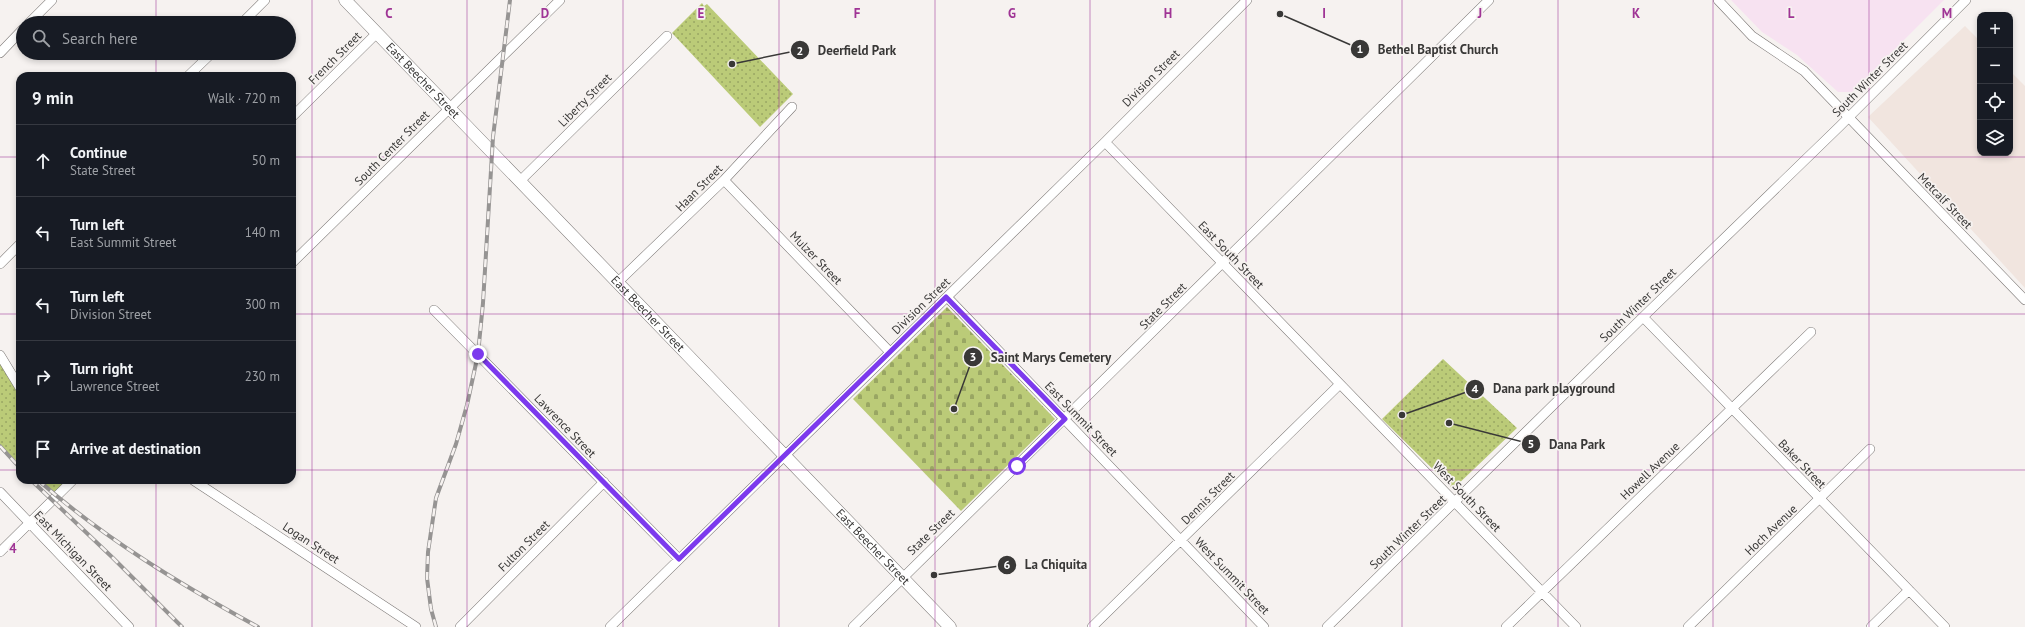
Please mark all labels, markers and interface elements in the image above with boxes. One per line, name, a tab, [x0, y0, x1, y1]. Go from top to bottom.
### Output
text: C	[385, 5, 393, 22]
text: D	[541, 5, 549, 22]
text: E	[698, 5, 705, 22]
text: F	[854, 5, 861, 22]
text: G	[1008, 5, 1016, 22]
text: H	[1164, 5, 1172, 22]
text: I	[1322, 5, 1326, 22]
text: J	[1477, 5, 1482, 22]
text: K	[1632, 5, 1640, 22]
text: L	[1788, 5, 1795, 22]
text: M	[1942, 5, 1952, 22]
map controls	[1977, 12, 2013, 156]
button: +	[1977, 12, 2013, 48]
search box	[16, 16, 296, 60]
icon: search	[30, 27, 52, 49]
street label: French Street	[305, 28, 364, 87]
text: Search here	[62, 29, 138, 48]
callout: Bethel Baptist Church	[1350, 37, 1506, 62]
callout: Deerfield Park	[790, 38, 905, 63]
street label: South Winter Street	[1829, 38, 1911, 120]
street label: East Beecher Street	[383, 39, 463, 121]
text: 1	[1357, 41, 1363, 56]
text: Bethel Baptist Church	[1378, 41, 1498, 58]
text: Deerfield Park	[818, 42, 897, 59]
text: 2	[797, 43, 803, 58]
street label: Division Street	[1119, 46, 1183, 110]
button: −	[1977, 48, 2013, 84]
street label: Liberty Street	[555, 70, 615, 130]
button: locate	[1977, 84, 2013, 120]
text: 9 min	[32, 87, 73, 109]
text: Walk · 720 m	[208, 90, 280, 107]
street label: South Center Street	[351, 107, 432, 188]
button: layers	[1977, 120, 2013, 156]
text: Continue	[70, 143, 127, 162]
icon: ahead	[32, 150, 54, 172]
text: 50 m	[252, 152, 280, 169]
street label: Haan Street	[672, 161, 725, 214]
text: State Street	[70, 162, 135, 179]
street label: Metcalf Street	[1915, 170, 1976, 232]
text: Turn left	[70, 215, 124, 234]
street label: East South Street	[1195, 218, 1267, 292]
icon: left	[32, 222, 54, 244]
text: 140 m	[245, 224, 280, 241]
street label: Mulzer Street	[787, 228, 846, 288]
text: East Summit Street	[70, 234, 176, 251]
street label: South Winter Street	[1596, 264, 1679, 345]
street label: East Beecher Street	[608, 272, 688, 355]
street label: Division Street	[888, 274, 953, 337]
street label: State Street	[1136, 279, 1189, 332]
text: Turn left	[70, 287, 124, 306]
icon: left	[32, 294, 54, 316]
text: 300 m	[245, 296, 280, 313]
text: Division Street	[70, 306, 151, 323]
callout: Saint Marys Cemetery	[963, 344, 1119, 369]
route end	[469, 345, 487, 363]
text: 3	[970, 349, 976, 364]
text: Saint Marys Cemetery	[991, 349, 1112, 366]
text: Turn right	[70, 359, 133, 378]
icon: right	[32, 366, 54, 388]
text: 230 m	[245, 368, 280, 385]
callout: Dana park playground	[1465, 376, 1623, 401]
text: Lawrence Street	[70, 378, 159, 395]
street label: East Summit Street	[1042, 378, 1121, 459]
text: Dana park playground	[1493, 380, 1615, 397]
text: 4	[1472, 381, 1479, 396]
street label: Lawrence Street	[531, 391, 599, 461]
callout: Dana Park	[1521, 432, 1613, 457]
text: 5	[1528, 436, 1534, 451]
text: Dana Park	[1549, 436, 1606, 453]
street label: Baker Street	[1775, 436, 1829, 491]
icon: arrive	[32, 438, 54, 460]
text: Arrive at destination	[70, 439, 201, 458]
street label: Howell Avenue	[1617, 439, 1682, 503]
route start	[1008, 457, 1026, 475]
street label: West South Street	[1430, 458, 1505, 535]
street label: Dennis Street	[1178, 468, 1237, 527]
street label: South Winter Street	[1366, 491, 1449, 572]
street label: Hoch Avenue	[1741, 501, 1800, 558]
street label: East Beecher Street	[833, 505, 913, 588]
street label: State Street	[904, 505, 958, 558]
street label: East Michigan Street	[31, 508, 115, 594]
street label: Fulton Street	[495, 517, 553, 575]
street label: Logan Street	[280, 519, 343, 567]
street label: West Summit Street	[1192, 534, 1273, 617]
text: 4	[9, 540, 17, 557]
callout: La Chiquita	[997, 552, 1095, 577]
text: La Chiquita	[1025, 556, 1087, 573]
text: 6	[1004, 557, 1011, 572]

